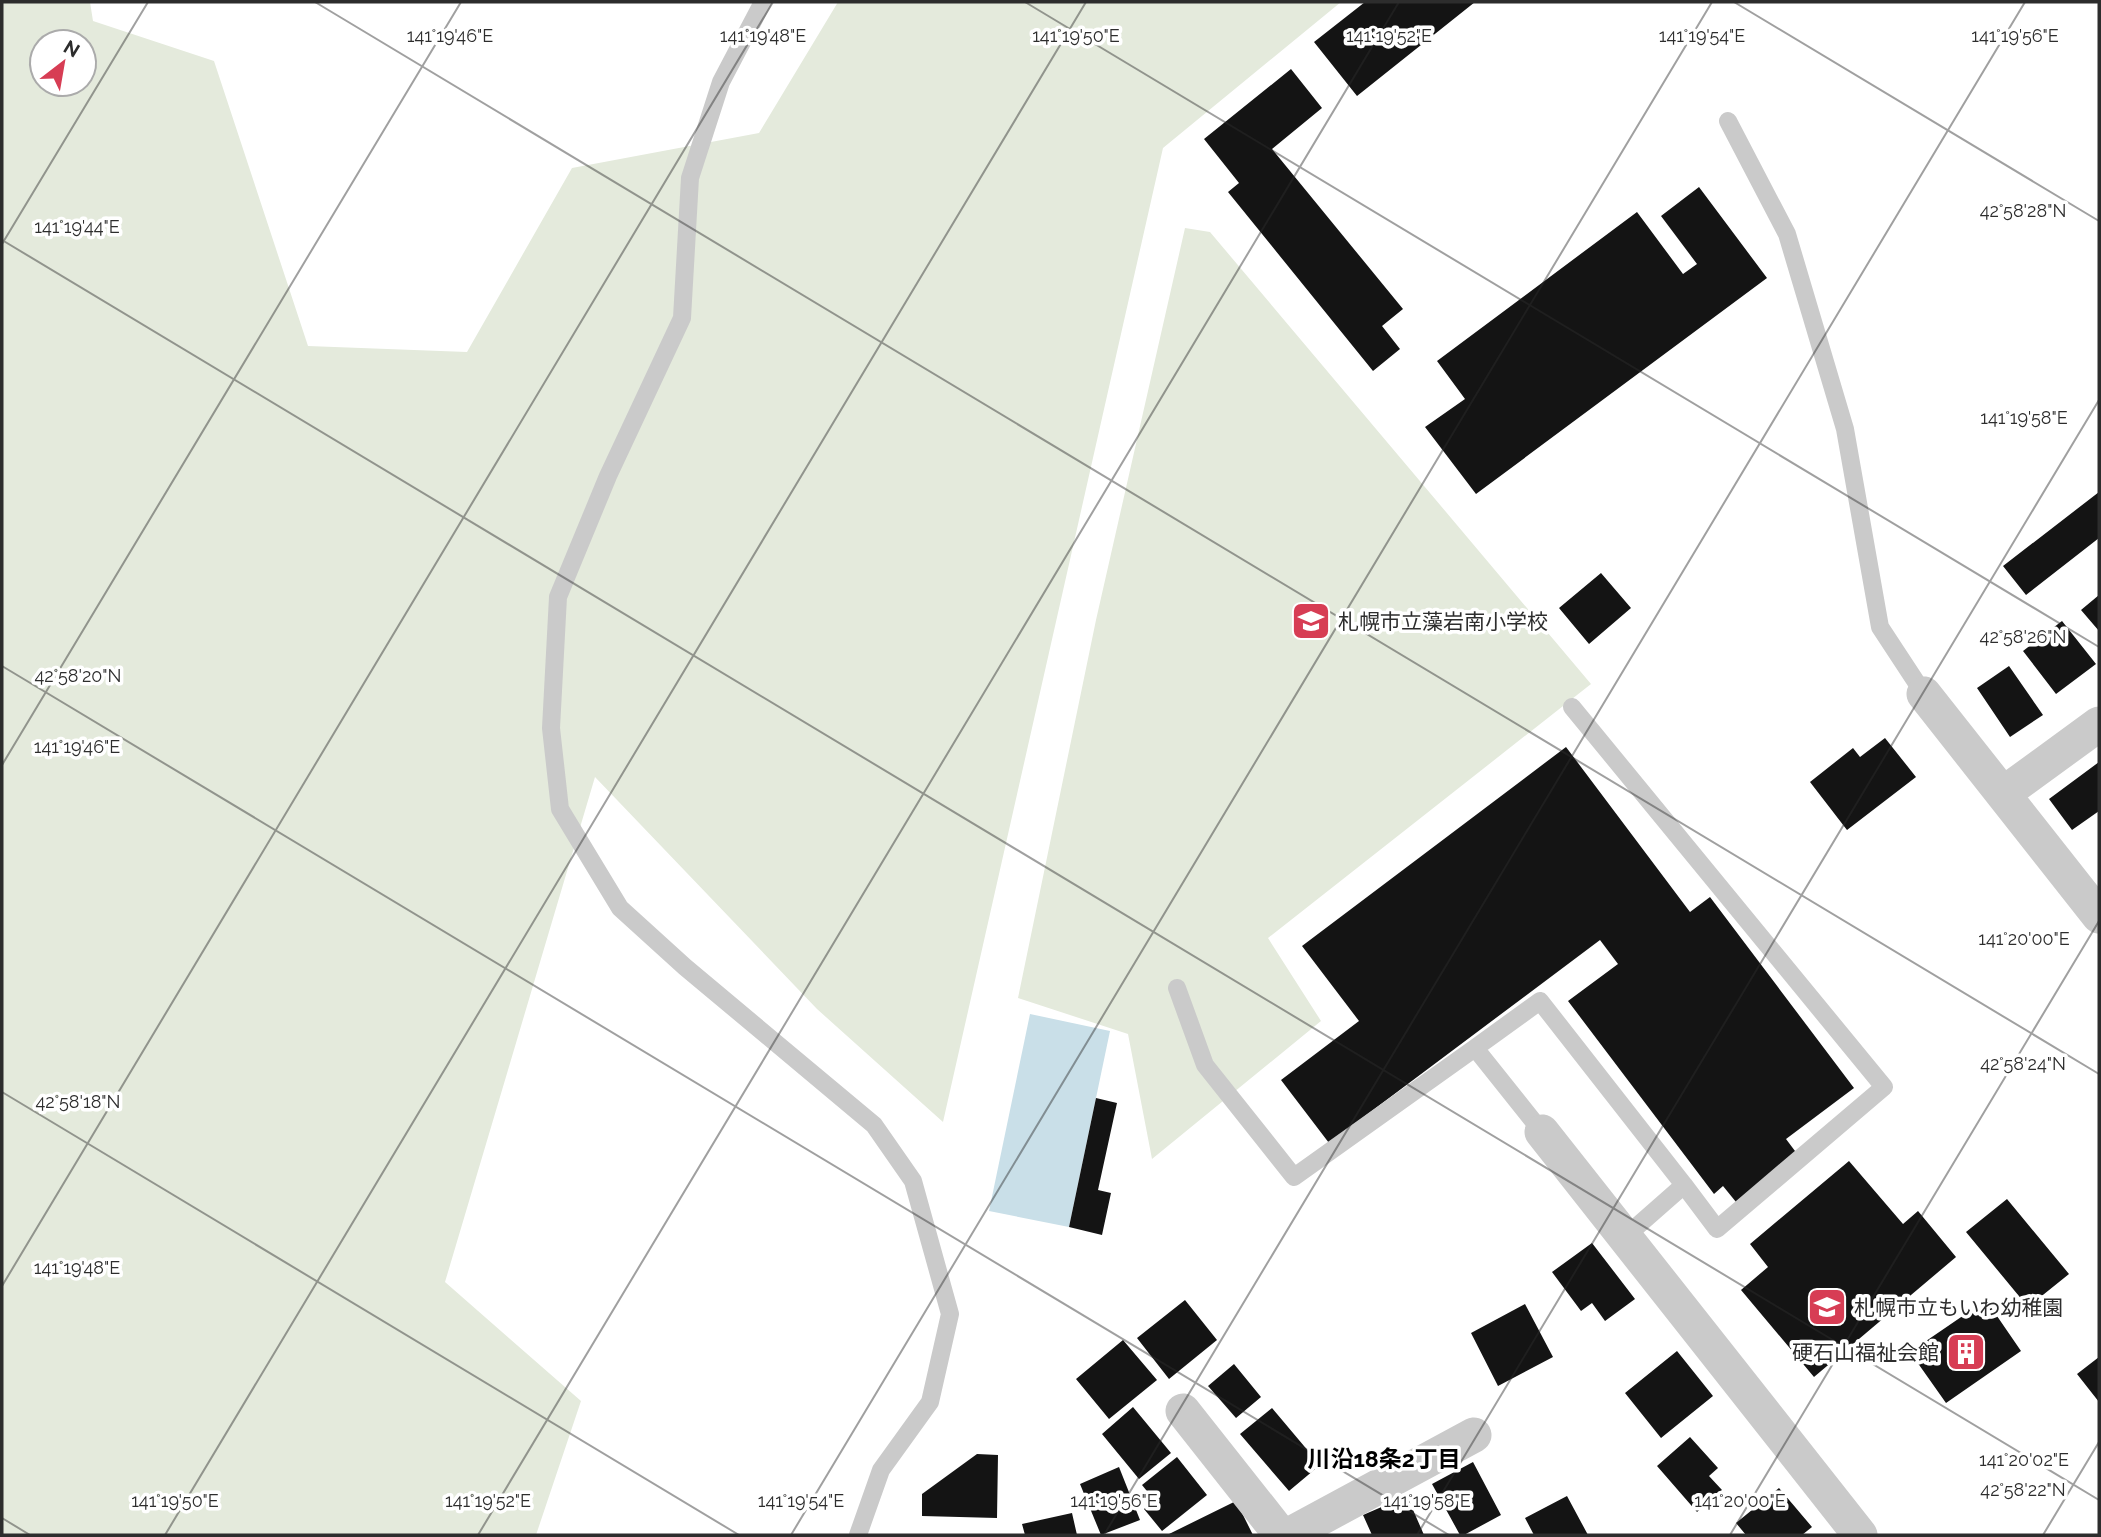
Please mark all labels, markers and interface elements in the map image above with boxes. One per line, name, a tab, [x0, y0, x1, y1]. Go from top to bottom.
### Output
text: 141°19'46"E	[407, 25, 493, 46]
text: 141°19'48"E	[720, 25, 806, 46]
text: 141°19'50"E	[1032, 25, 1120, 46]
text: 141°19'52"E	[1346, 25, 1432, 46]
text: 141°19'54"E	[1659, 25, 1745, 46]
text: 141°19'56"E	[1971, 25, 2059, 46]
north arrow	[28, 28, 98, 98]
text: N	[60, 35, 84, 62]
text: 42°58'28"N	[1980, 200, 2066, 221]
text: 141°19'44"E	[34, 216, 120, 237]
text: 141°19'58"E	[1980, 407, 2068, 428]
school or university icon: 札幌市立藻岩南小学校	[1290, 600, 1332, 642]
place label: 札幌市立藻岩南小学校	[1338, 609, 1548, 634]
text: 42°58'26"N	[1980, 626, 2066, 647]
text: 42°58'20"N	[35, 665, 121, 686]
text: 141°19'46"E	[34, 736, 120, 757]
text: 141°20'00"E	[1978, 928, 2070, 949]
text: 42°58'24"N	[1980, 1053, 2066, 1074]
text: 42°58'18"N	[36, 1091, 120, 1112]
text: 141°19'48"E	[34, 1257, 120, 1278]
school or university icon: 札幌市立もいわ幼稚園	[1806, 1286, 1848, 1328]
place label: 札幌市立もいわ幼稚園	[1854, 1295, 2064, 1320]
building icon: 硬石山福祉会館	[1945, 1331, 1987, 1373]
place label: 硬石山福祉会館	[1792, 1340, 1939, 1365]
district label: 川沿18条2丁目	[1307, 1445, 1461, 1472]
text: 141°20'02"E	[1979, 1449, 2069, 1470]
text: 42°58'22"N	[1980, 1479, 2066, 1500]
text: 141°19'50"E	[131, 1490, 219, 1511]
text: 141°19'52"E	[445, 1490, 531, 1511]
text: 141°19'54"E	[758, 1490, 844, 1511]
text: 141°19'56"E	[1070, 1490, 1158, 1511]
text: 141°19'58"E	[1383, 1490, 1471, 1511]
text: 141°20'00"E	[1694, 1490, 1786, 1511]

